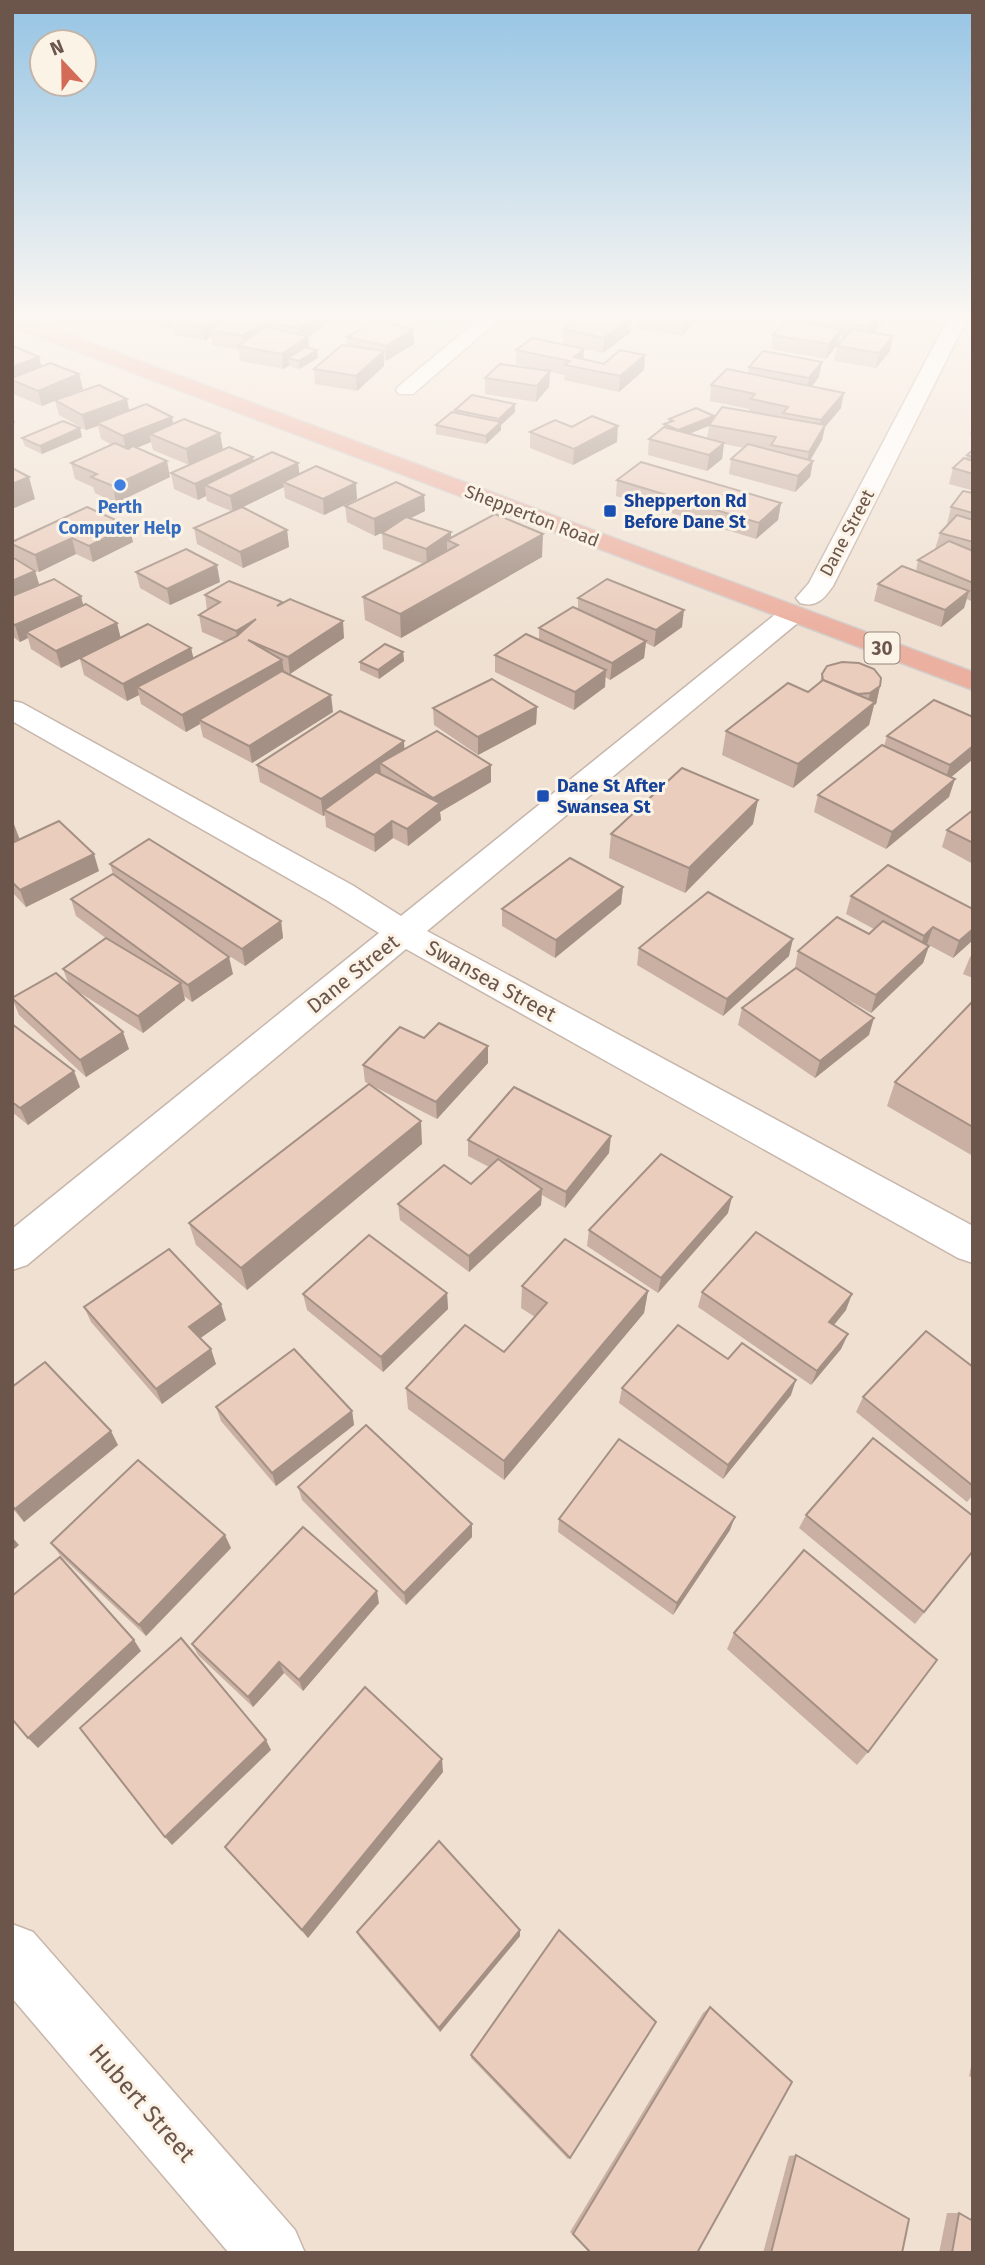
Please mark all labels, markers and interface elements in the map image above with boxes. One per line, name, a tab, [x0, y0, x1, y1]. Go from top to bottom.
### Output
north arrow	[28, 28, 98, 98]
text: N	[47, 35, 67, 61]
marker: Perth Computer Help	[112, 477, 128, 493]
street label: Shepperton Road	[462, 480, 602, 552]
street label: Dane Street	[815, 485, 879, 580]
place label: Shepperton Rd Before Dane St	[624, 490, 747, 533]
place label: Perth Computer Help	[59, 496, 182, 539]
marker: Shepperton Rd Before Dane St	[602, 503, 618, 519]
road number: 30	[864, 632, 900, 664]
place label: Dane St After Swansea St	[557, 775, 666, 818]
marker: Dane St After Swansea St	[535, 788, 551, 804]
street label: Dane Street	[302, 929, 405, 1019]
street label: Swansea Street	[421, 934, 561, 1028]
street label: Hubert Street	[83, 2038, 201, 2168]

